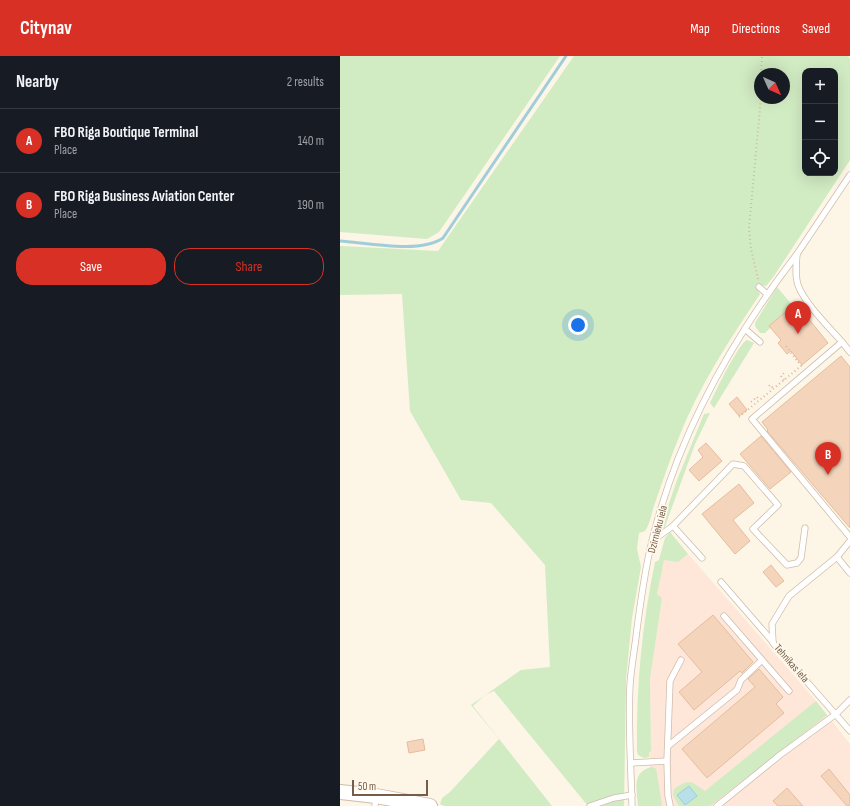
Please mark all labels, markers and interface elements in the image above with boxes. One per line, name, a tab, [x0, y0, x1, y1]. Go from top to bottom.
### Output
text: Citynav	[20, 17, 72, 40]
text: Map	[690, 20, 710, 37]
text: Directions	[732, 20, 780, 37]
text: Saved	[802, 20, 830, 37]
north arrow	[754, 68, 790, 104]
map controls	[802, 68, 838, 176]
button: +	[802, 68, 838, 104]
text: Nearby	[16, 72, 59, 92]
text: 2 results	[287, 74, 324, 90]
button: −	[802, 104, 838, 140]
text: FBO Riga Boutique Terminal	[54, 123, 198, 142]
text: A	[26, 133, 32, 149]
text: 140 m	[298, 133, 324, 149]
button: locate	[802, 140, 838, 176]
text: Place	[54, 142, 77, 158]
text: FBO Riga Business Aviation Center	[54, 187, 234, 206]
text: B	[26, 197, 32, 213]
text: 190 m	[297, 197, 324, 213]
text: Place	[54, 206, 77, 222]
button: Save	[16, 248, 166, 285]
button: Share	[174, 248, 324, 285]
pin: A	[785, 301, 811, 334]
your location	[568, 315, 588, 335]
pin: B	[815, 442, 841, 475]
street label: Dzirnieku iela	[645, 504, 670, 554]
street label: Tehnikas iela	[771, 642, 812, 685]
scale bar	[352, 778, 428, 797]
text: 50 m	[358, 780, 376, 793]

